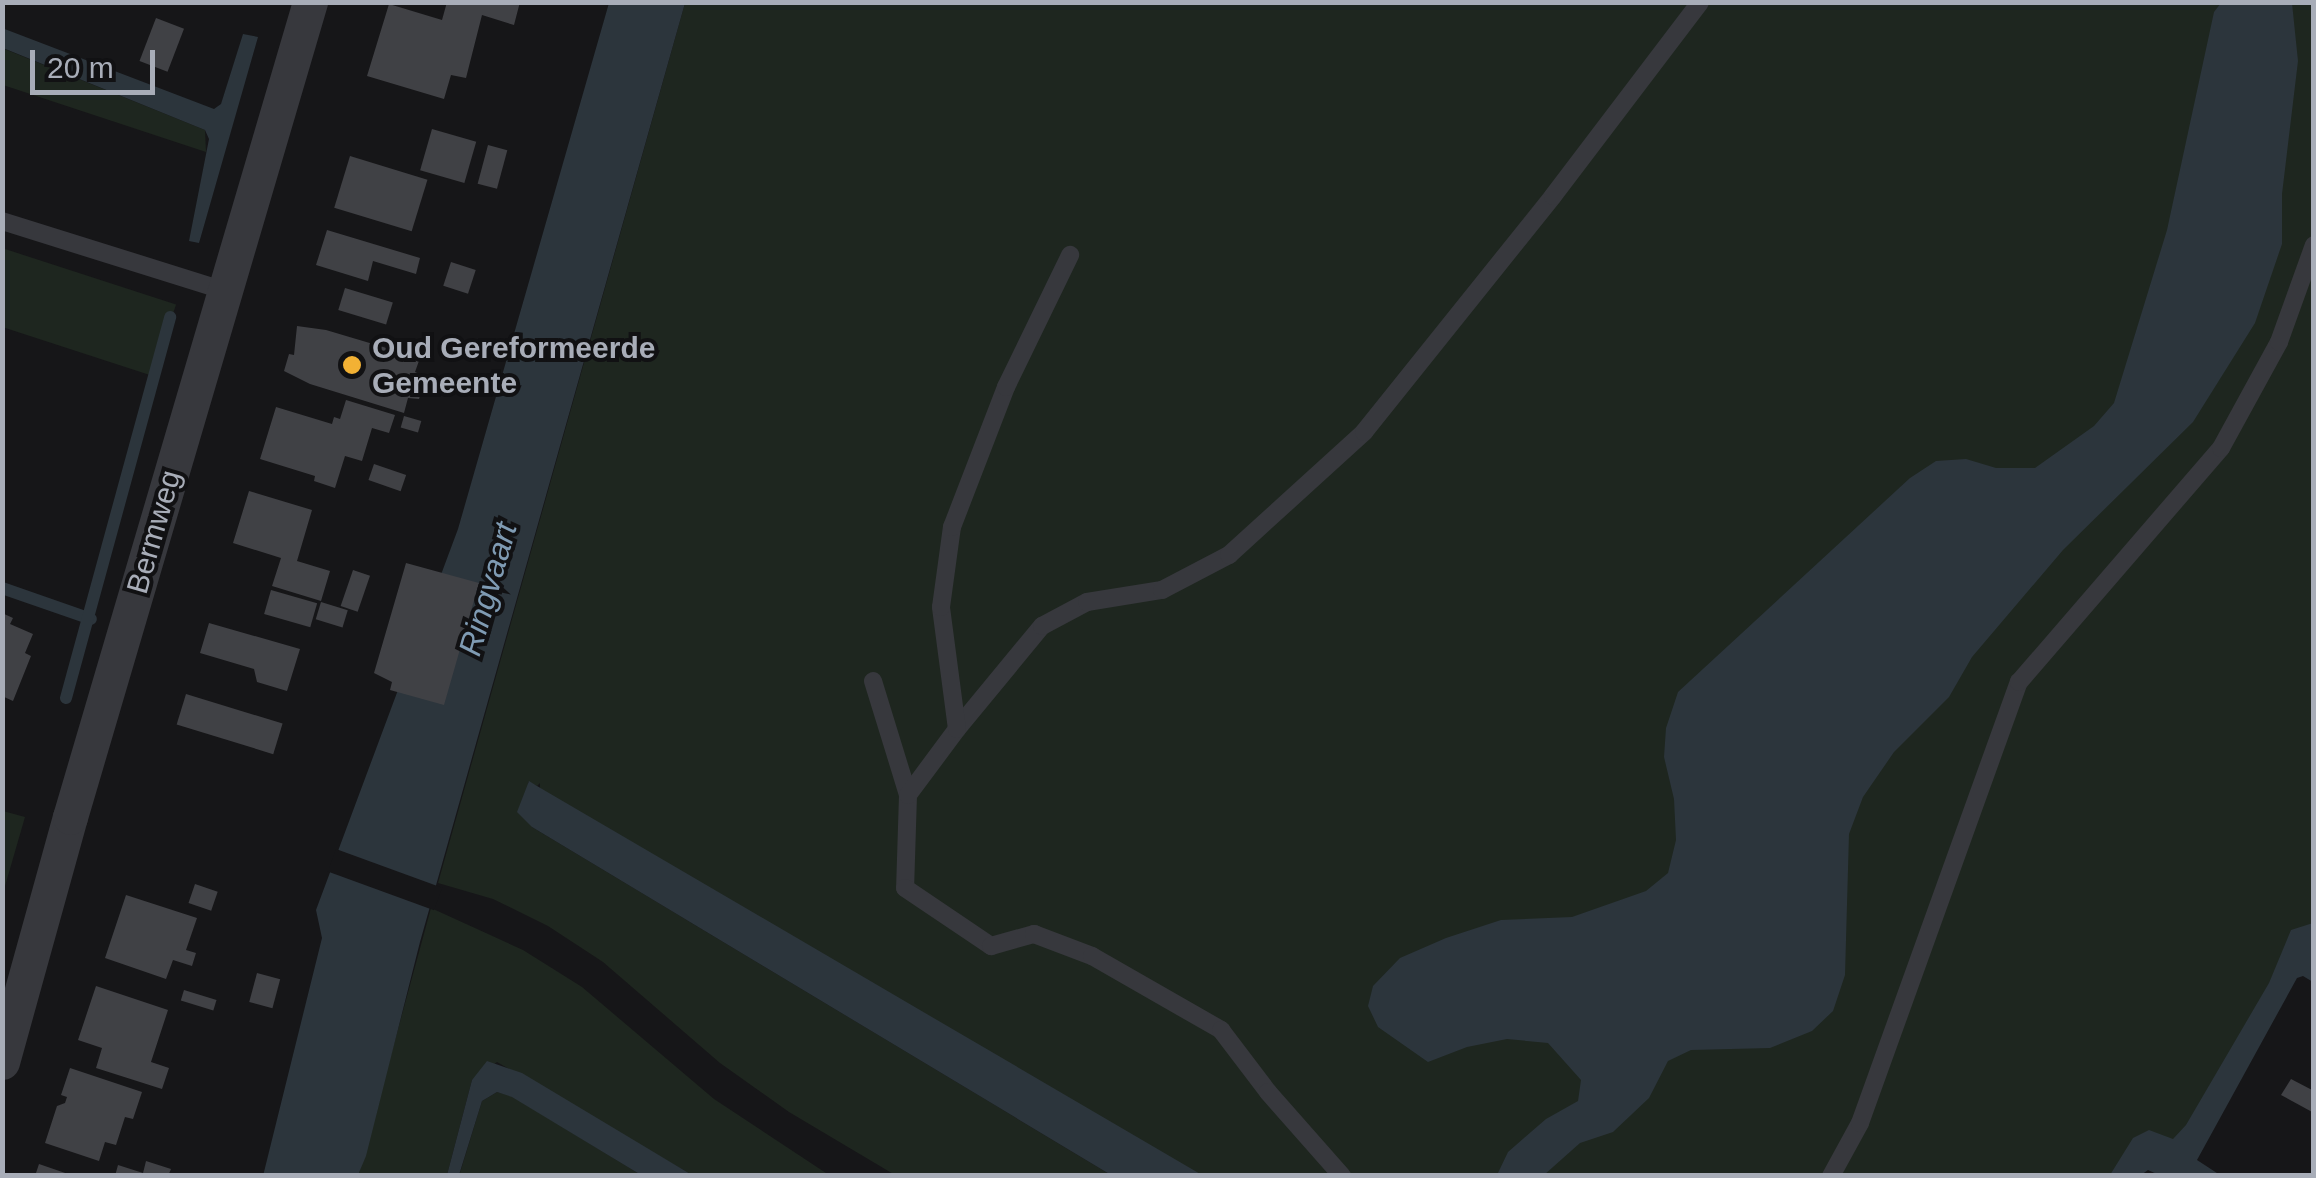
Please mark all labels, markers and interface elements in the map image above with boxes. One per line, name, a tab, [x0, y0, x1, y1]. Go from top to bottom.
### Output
scale bar	[35, 30, 160, 92]
text: 20 m	[47, 51, 114, 84]
place label: Oud Gereformeerde Gemeente	[372, 330, 655, 400]
marker: Oud Gereformeerde Gemeente	[341, 354, 363, 376]
street label: Bermweg	[119, 466, 189, 598]
water label: Ringvaart	[451, 518, 525, 660]

